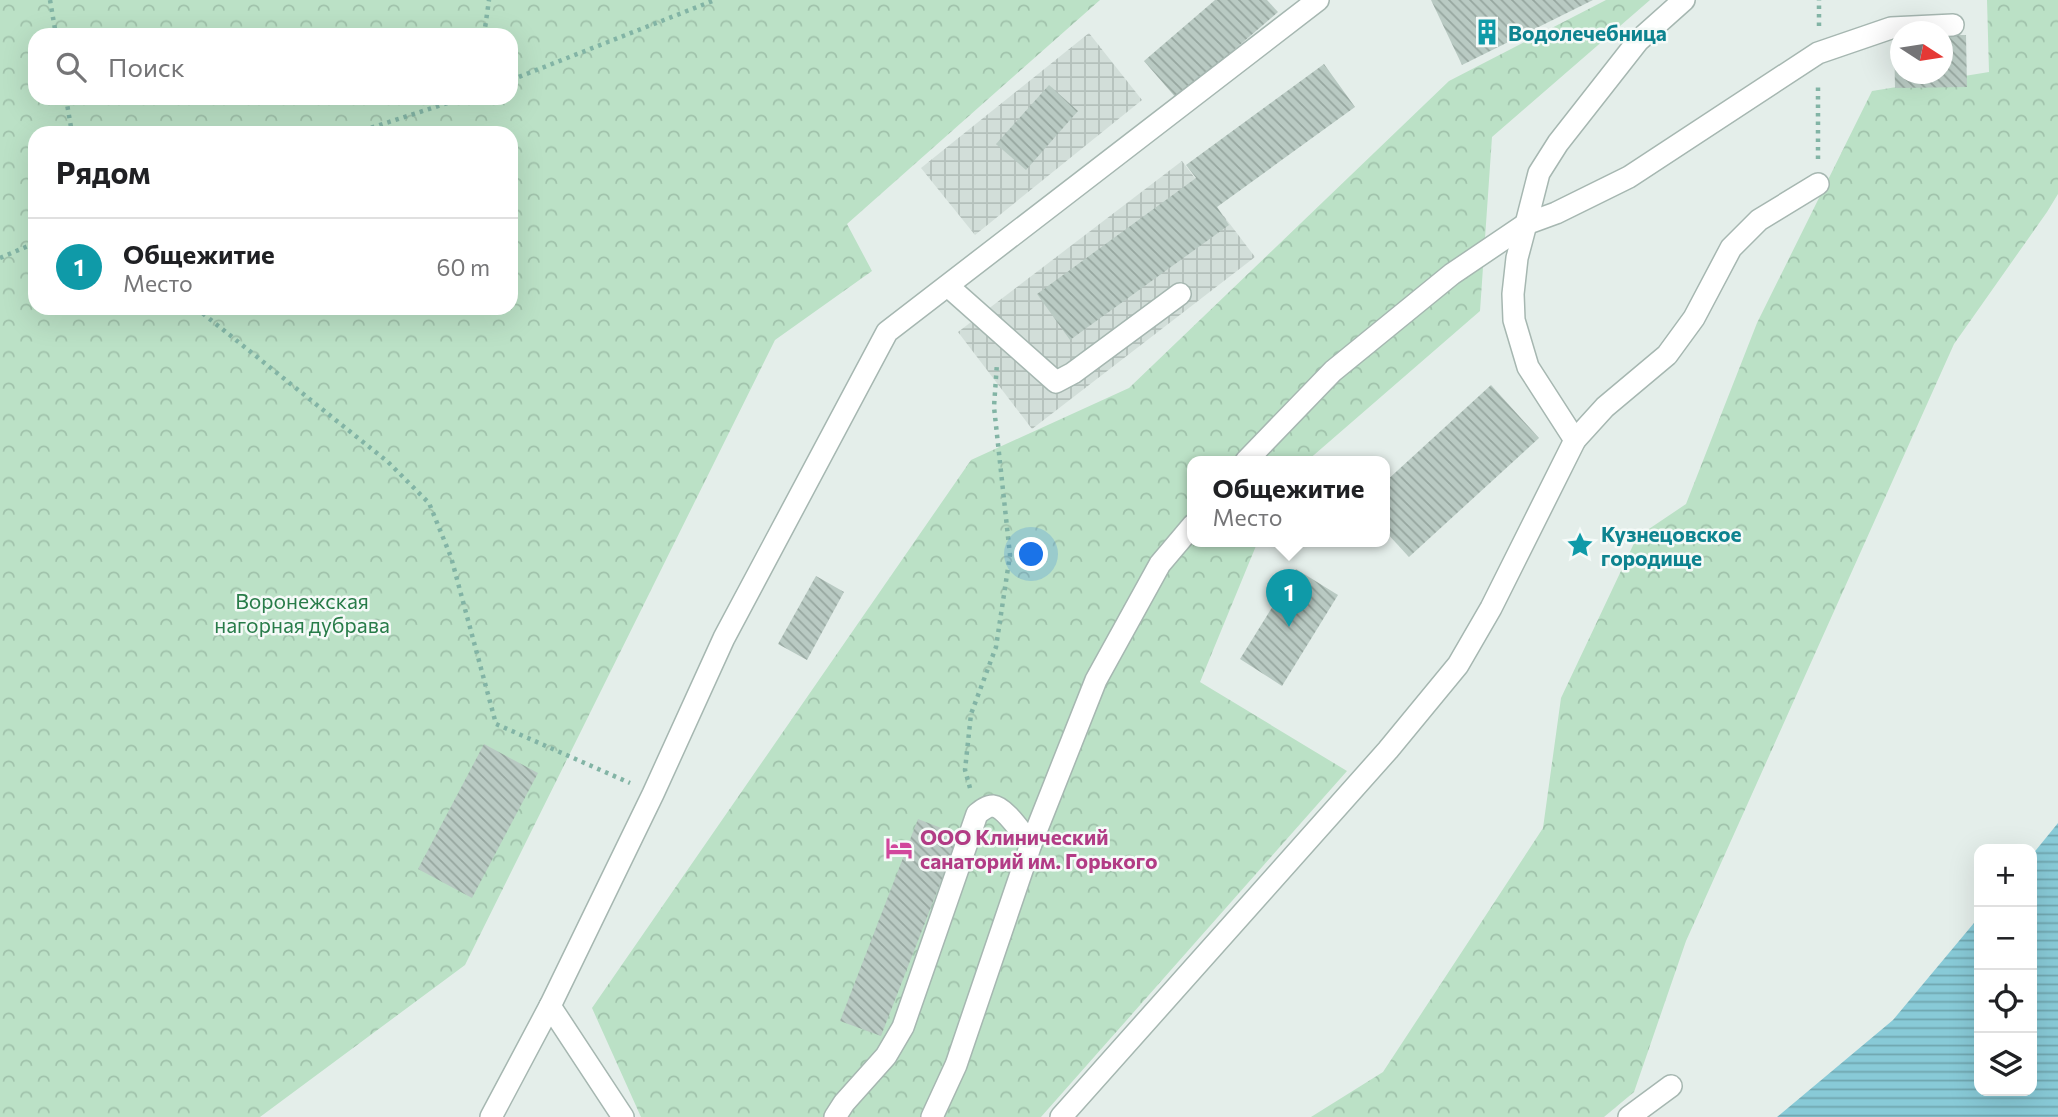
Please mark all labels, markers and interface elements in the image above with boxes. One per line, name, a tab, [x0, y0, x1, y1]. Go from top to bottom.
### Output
building icon: Водолечебница	[1472, 17, 1502, 47]
place label: Водолечебница	[1508, 20, 1667, 45]
north arrow	[1890, 21, 1953, 84]
search box	[28, 28, 518, 105]
icon: search	[52, 48, 90, 86]
text: Поиск	[108, 51, 185, 82]
text: Рядом	[56, 153, 150, 190]
text: Общежитие	[123, 238, 275, 269]
text: 1	[74, 253, 84, 281]
text: 60 m	[437, 253, 490, 281]
text: Место	[123, 269, 193, 297]
popup	[1187, 456, 1390, 547]
text: Общежитие	[1213, 472, 1364, 503]
text: Место	[1213, 503, 1282, 531]
place label: Кузнецовское городище	[1601, 521, 1742, 570]
place icon: Кузнецовское городище	[1565, 530, 1595, 560]
your location	[1014, 537, 1048, 571]
pin: 1	[1266, 569, 1312, 627]
park label: Воронежская нагорная дубрава	[214, 588, 390, 637]
place label: ООО Клинический санаторий им. Горького	[920, 824, 1158, 873]
hotel icon: ООО Клинический санаторий им. Горького	[884, 833, 914, 863]
map controls	[1974, 844, 2037, 1096]
button: +	[1974, 844, 2037, 907]
button: −	[1974, 907, 2037, 970]
button: locate	[1974, 970, 2037, 1033]
button: layers	[1974, 1033, 2037, 1096]

